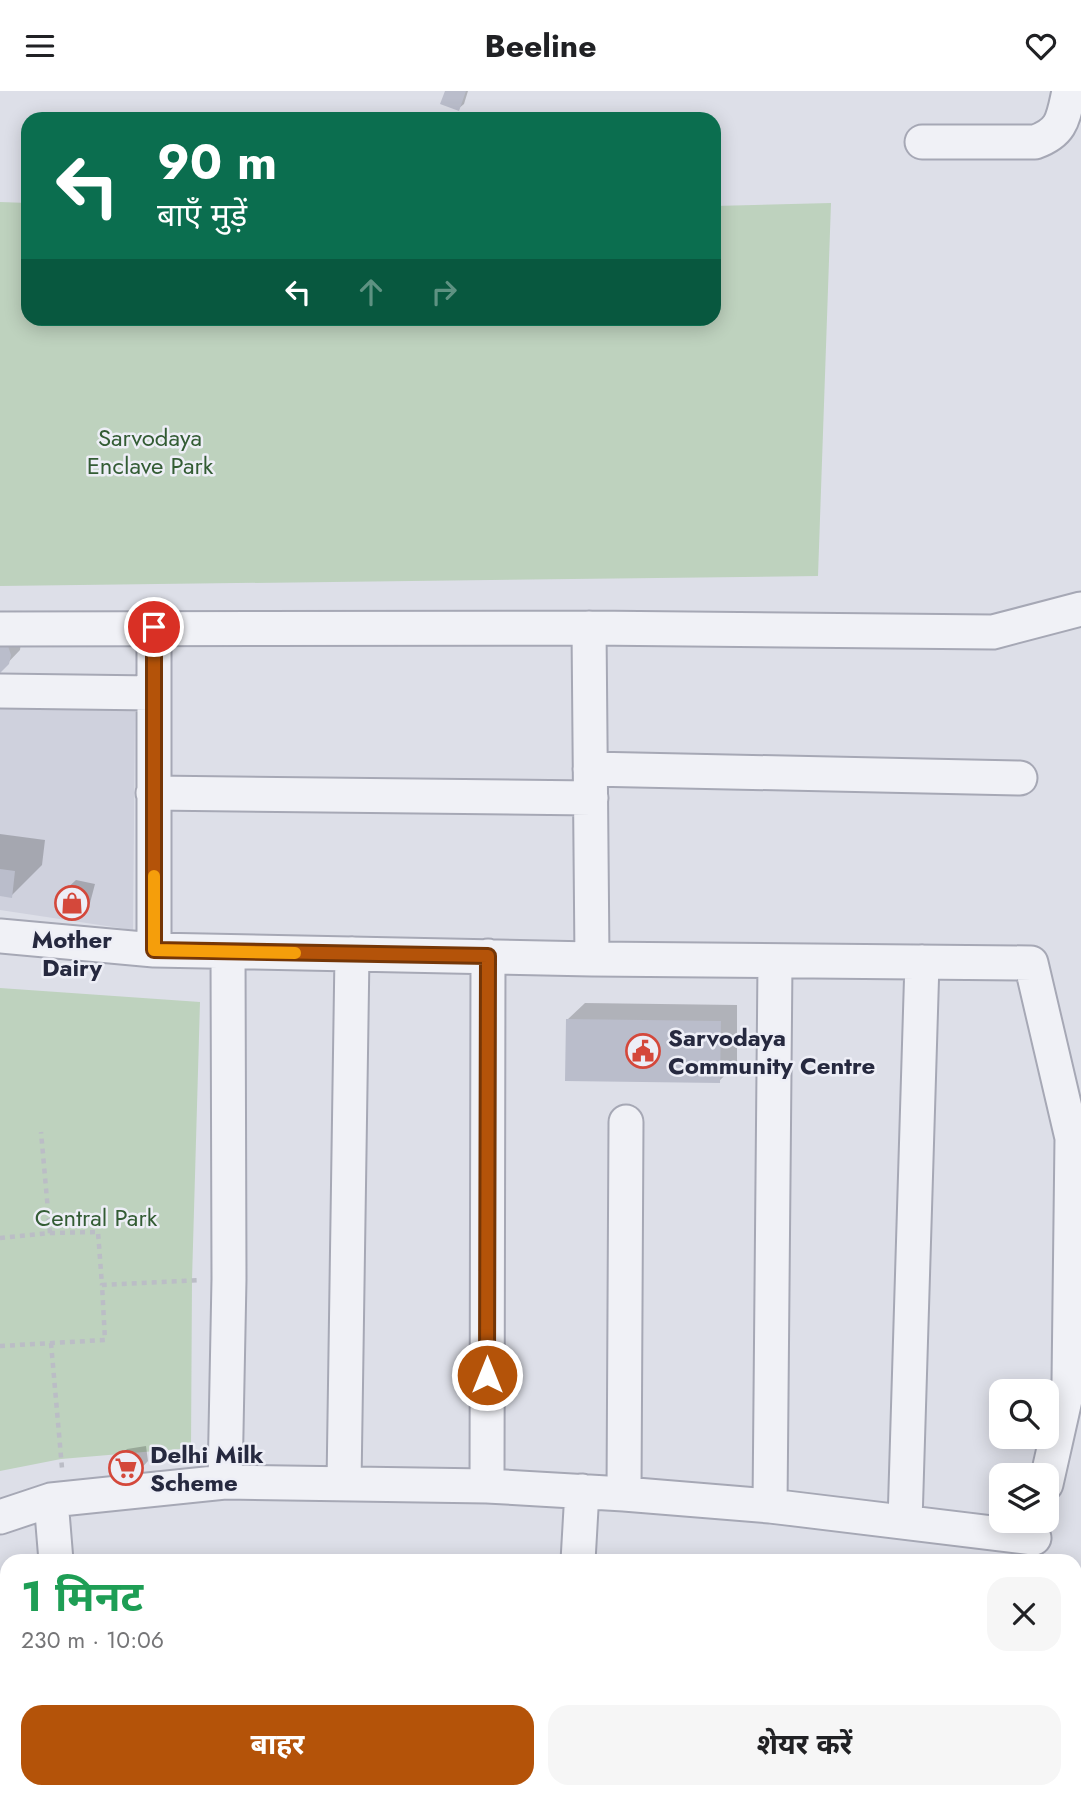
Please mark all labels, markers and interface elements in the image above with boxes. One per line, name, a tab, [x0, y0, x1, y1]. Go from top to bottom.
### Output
text: Beeline	[484, 23, 597, 69]
icon: menu	[21, 27, 59, 65]
icon: heart	[1022, 27, 1060, 65]
text: 90 m	[157, 127, 277, 197]
icon: left	[42, 140, 133, 231]
text: बाएँ मुड़ें	[157, 192, 247, 238]
icon: left	[279, 273, 317, 311]
icon: ahead	[352, 273, 390, 311]
icon: right	[425, 273, 463, 311]
park label: Sarvodaya Enclave Park	[87, 420, 214, 483]
pin	[124, 597, 184, 657]
icon: arrive	[135, 608, 173, 646]
shop icon: Mother Dairy	[53, 884, 91, 922]
place label: Mother Dairy	[32, 922, 112, 985]
place label: Sarvodaya Community Centre	[668, 1020, 875, 1083]
public building icon: Sarvodaya Community Centre	[624, 1032, 662, 1070]
park label: Central Park	[35, 1200, 158, 1235]
position arrow	[450, 1338, 524, 1412]
map controls	[989, 1379, 1059, 1533]
button: search	[989, 1379, 1059, 1449]
place label: Delhi Milk Scheme	[150, 1437, 264, 1500]
supermarket icon: Delhi Milk Scheme	[107, 1449, 145, 1487]
button: layers	[989, 1463, 1059, 1533]
text: 1 मिनट	[21, 1566, 143, 1627]
button: close	[987, 1577, 1061, 1651]
text: 230 m · 10:06	[21, 1623, 164, 1657]
button: बाहर	[21, 1705, 534, 1785]
button: शेयर करें	[548, 1705, 1061, 1785]

